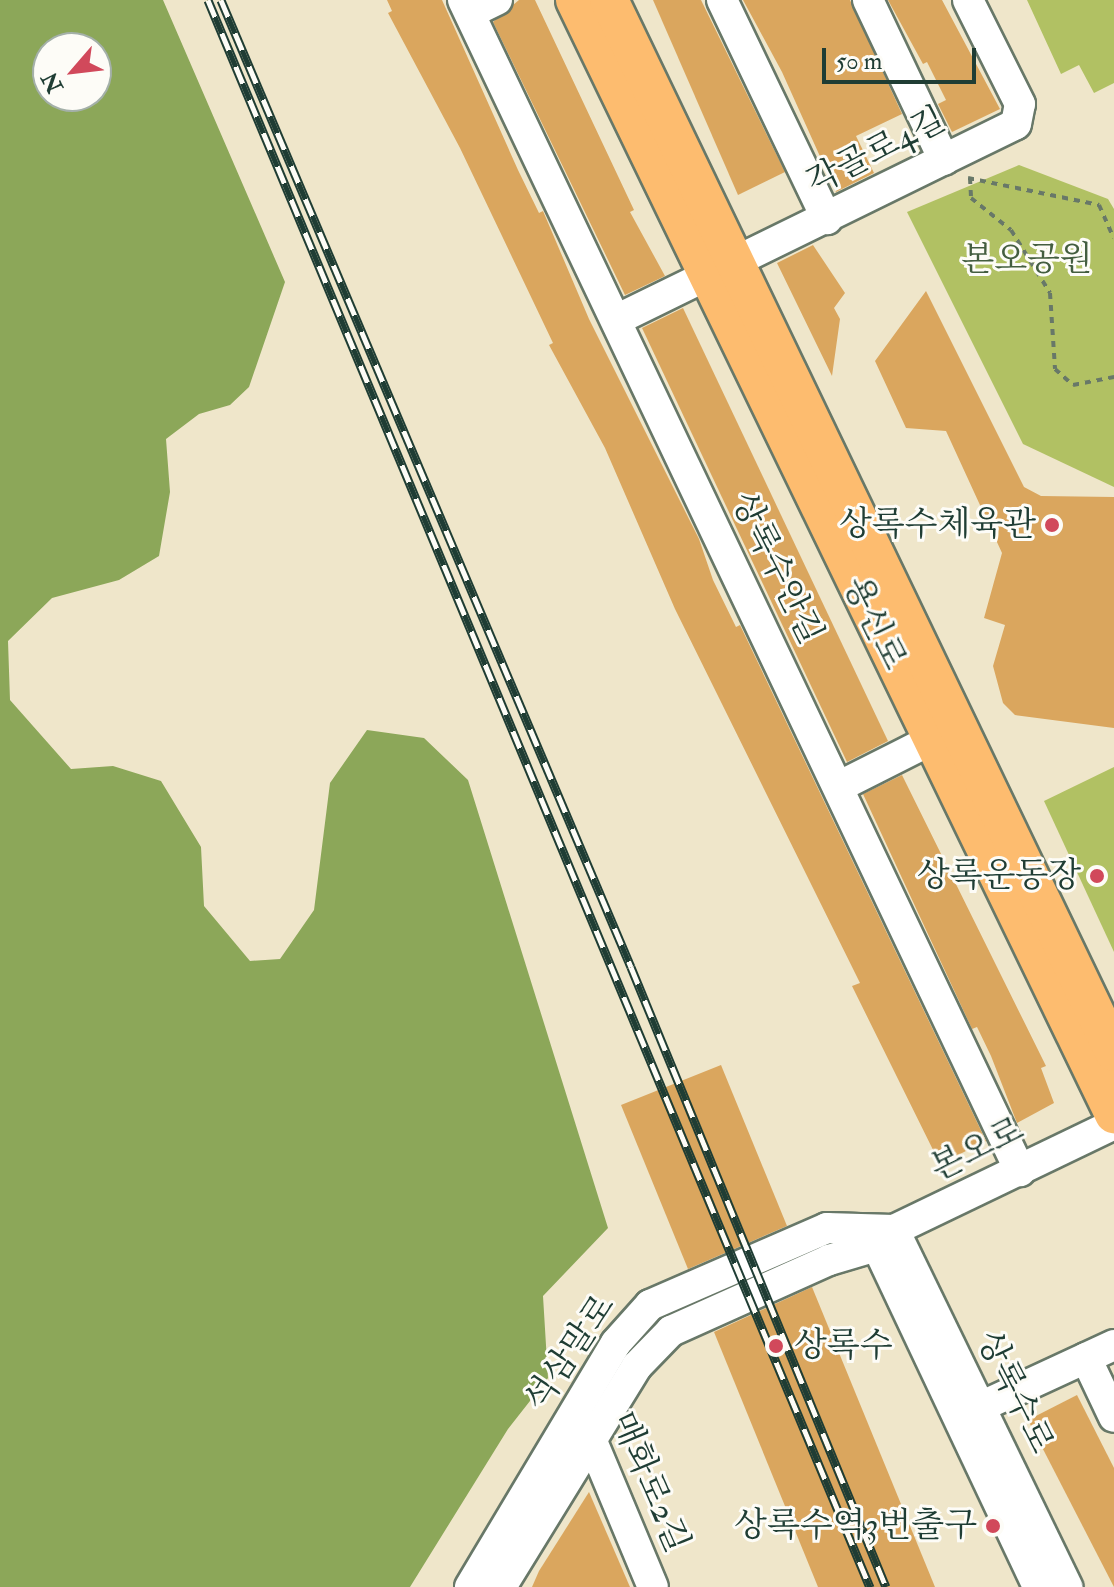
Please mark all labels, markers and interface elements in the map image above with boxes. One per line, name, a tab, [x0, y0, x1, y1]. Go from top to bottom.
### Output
north arrow	[32, 32, 112, 112]
scale bar	[826, 32, 980, 82]
text: 50 m	[836, 46, 882, 77]
text: N	[36, 67, 70, 98]
street label: 각골로4길	[800, 99, 952, 203]
park label: 본오공원	[961, 240, 1093, 280]
street label: 상록수안길	[723, 485, 831, 651]
place label: 상록수체육관	[839, 505, 1036, 545]
marker: 상록수체육관	[1043, 516, 1061, 534]
street label: 용신로	[835, 570, 915, 676]
place label: 상록운동장	[917, 856, 1081, 896]
marker: 상록운동장	[1088, 867, 1106, 885]
street label: 본오로	[924, 1109, 1030, 1189]
street label: 석삼말로	[516, 1287, 624, 1419]
street label: 상록수로	[968, 1324, 1062, 1460]
place label: 상록수	[794, 1326, 893, 1366]
marker: 상록수	[765, 1335, 787, 1357]
street label: 매화로2길	[602, 1406, 698, 1558]
place label: 상록수역3번출구	[734, 1506, 977, 1546]
marker: 상록수역3번출구	[984, 1517, 1002, 1535]

